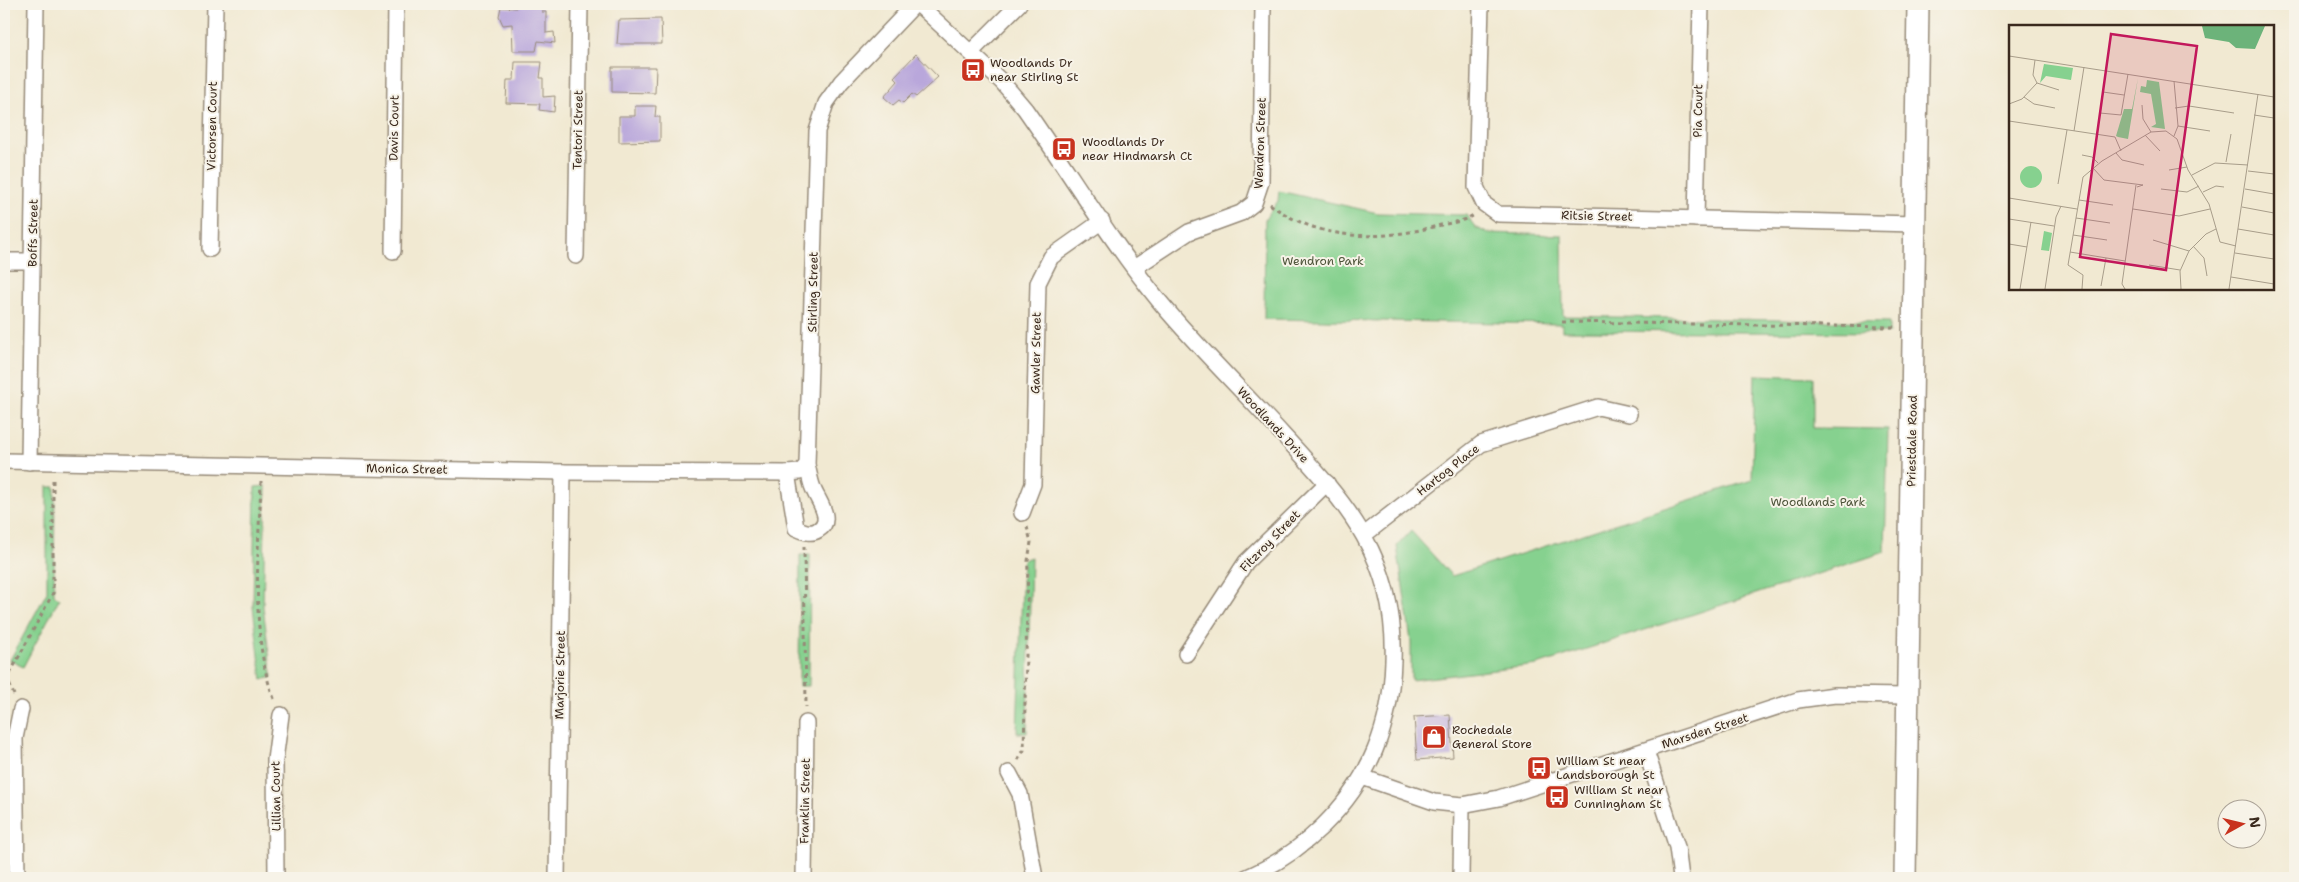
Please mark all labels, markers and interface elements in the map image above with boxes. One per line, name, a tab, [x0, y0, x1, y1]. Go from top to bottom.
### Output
inset map	[2009, 25, 2274, 290]
place label: Woodlands Dr near Stirling St	[990, 55, 1078, 85]
bus stop icon: Woodlands Dr near Stirling St	[960, 57, 986, 83]
street label: Victorsen Court	[203, 81, 221, 171]
street label: Pia Court	[1690, 84, 1706, 138]
street label: Tentori Street	[569, 90, 587, 170]
street label: Davis Court	[385, 95, 403, 161]
street label: Wendron Street	[1250, 97, 1270, 189]
place label: Woodlands Dr near Hindmarsh Ct	[1082, 134, 1192, 164]
bus stop icon: Woodlands Dr near Hindmarsh Ct	[1051, 136, 1077, 162]
street label: Boffs Street	[24, 199, 42, 267]
street label: Ritsie Street	[1561, 207, 1633, 225]
street label: Stirling Street	[804, 251, 822, 333]
park label: Wendron Park	[1282, 253, 1364, 269]
street label: Gawler Street	[1027, 312, 1045, 394]
street label: Woodlands Drive	[1234, 384, 1313, 467]
street label: Priestdale Road	[1903, 394, 1921, 487]
street label: Hartog Place	[1413, 440, 1483, 500]
street label: Monica Street	[366, 460, 448, 478]
park label: Woodlands Park	[1771, 494, 1866, 510]
street label: Fitzroy Street	[1236, 507, 1304, 575]
street label: Marjorie Street	[551, 630, 569, 720]
street label: Marsden Street	[1659, 709, 1751, 753]
place label: Rochedale General Store	[1452, 722, 1532, 752]
shop icon: Rochedale General Store	[1421, 724, 1447, 750]
place label: William St near Landsborough St	[1556, 753, 1655, 783]
bus stop icon: William St near Landsborough St	[1526, 755, 1552, 781]
street label: Franklin Street	[796, 758, 814, 844]
street label: Lillian Court	[267, 761, 285, 831]
place label: William St near Cunningham St	[1574, 782, 1664, 812]
bus stop icon: William St near Cunningham St	[1544, 784, 1570, 810]
north arrow	[2216, 800, 2266, 850]
text: N	[2245, 815, 2265, 829]

